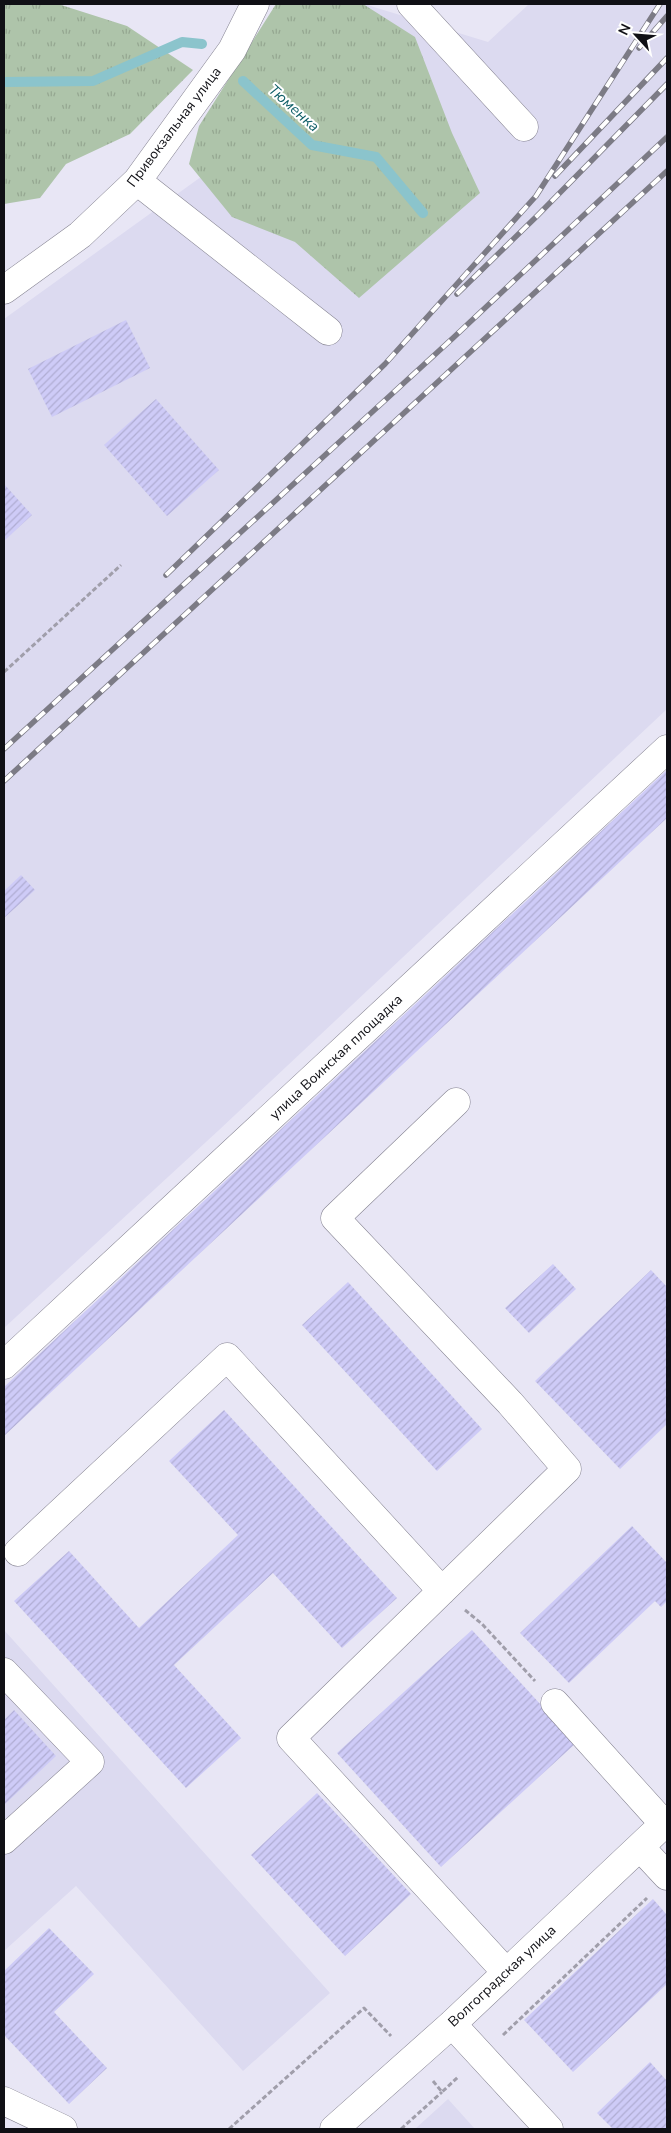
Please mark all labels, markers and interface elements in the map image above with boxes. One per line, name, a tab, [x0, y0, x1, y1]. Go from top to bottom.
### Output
north arrow	[611, 10, 661, 60]
text: N	[614, 21, 636, 38]
street label: Привокзальная улица	[122, 63, 226, 191]
water label: Тюменка	[264, 80, 324, 136]
street label: улица Воинская площадка	[265, 990, 407, 1124]
street label: Волгоградская улица	[444, 1921, 560, 2031]

